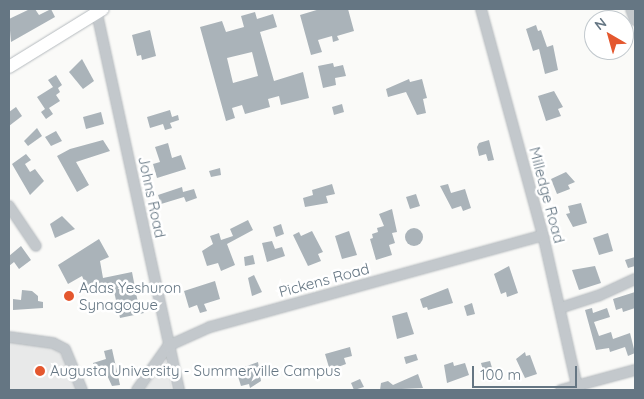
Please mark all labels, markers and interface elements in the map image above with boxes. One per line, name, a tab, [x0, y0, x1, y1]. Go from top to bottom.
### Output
north arrow	[584, 10, 634, 60]
text: N	[591, 14, 610, 34]
street label: Milledge Road	[526, 145, 568, 245]
street label: Johns Road	[135, 154, 169, 240]
street label: Pickens Road	[277, 259, 371, 301]
place label: Adas Yeshuron Synagogue	[79, 278, 182, 313]
marker: Adas Yeshuron Synagogue	[63, 290, 75, 302]
scale bar	[474, 356, 579, 388]
place label: Augusta University - Summerville Campus	[50, 362, 341, 380]
marker: Augusta University - Summerville Campus	[34, 365, 46, 377]
text: 100 m	[480, 365, 521, 384]

